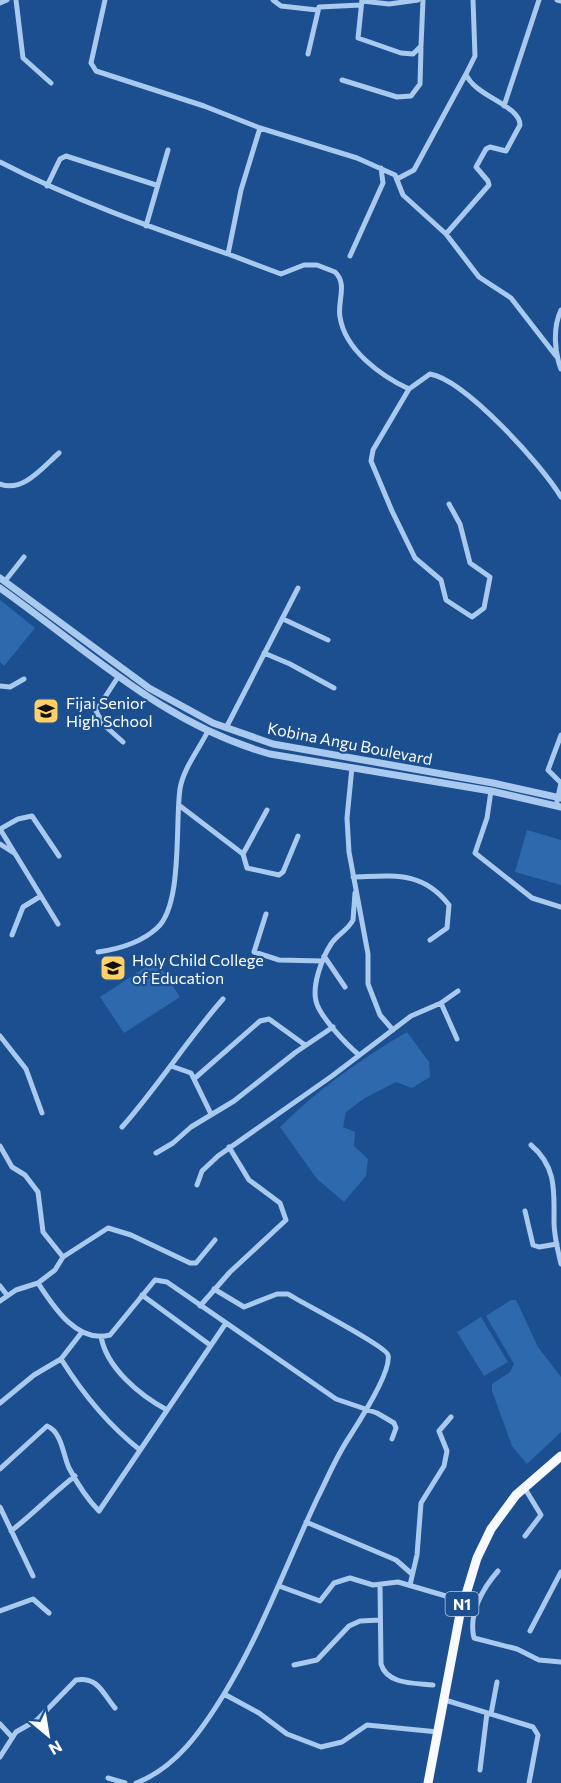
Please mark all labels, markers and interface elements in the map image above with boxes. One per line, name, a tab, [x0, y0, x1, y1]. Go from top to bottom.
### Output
place label: Fijai Senior High School	[66, 693, 153, 730]
school or university icon: Fijai Senior High School	[31, 696, 61, 726]
street label: Kobina Angu Boulevard	[266, 718, 434, 768]
place label: Holy Child College of Education	[132, 950, 264, 987]
school or university icon: Holy Child College of Education	[98, 953, 128, 983]
road number: N1	[446, 1592, 478, 1616]
north arrow	[18, 1705, 78, 1765]
text: N	[46, 1737, 66, 1760]

